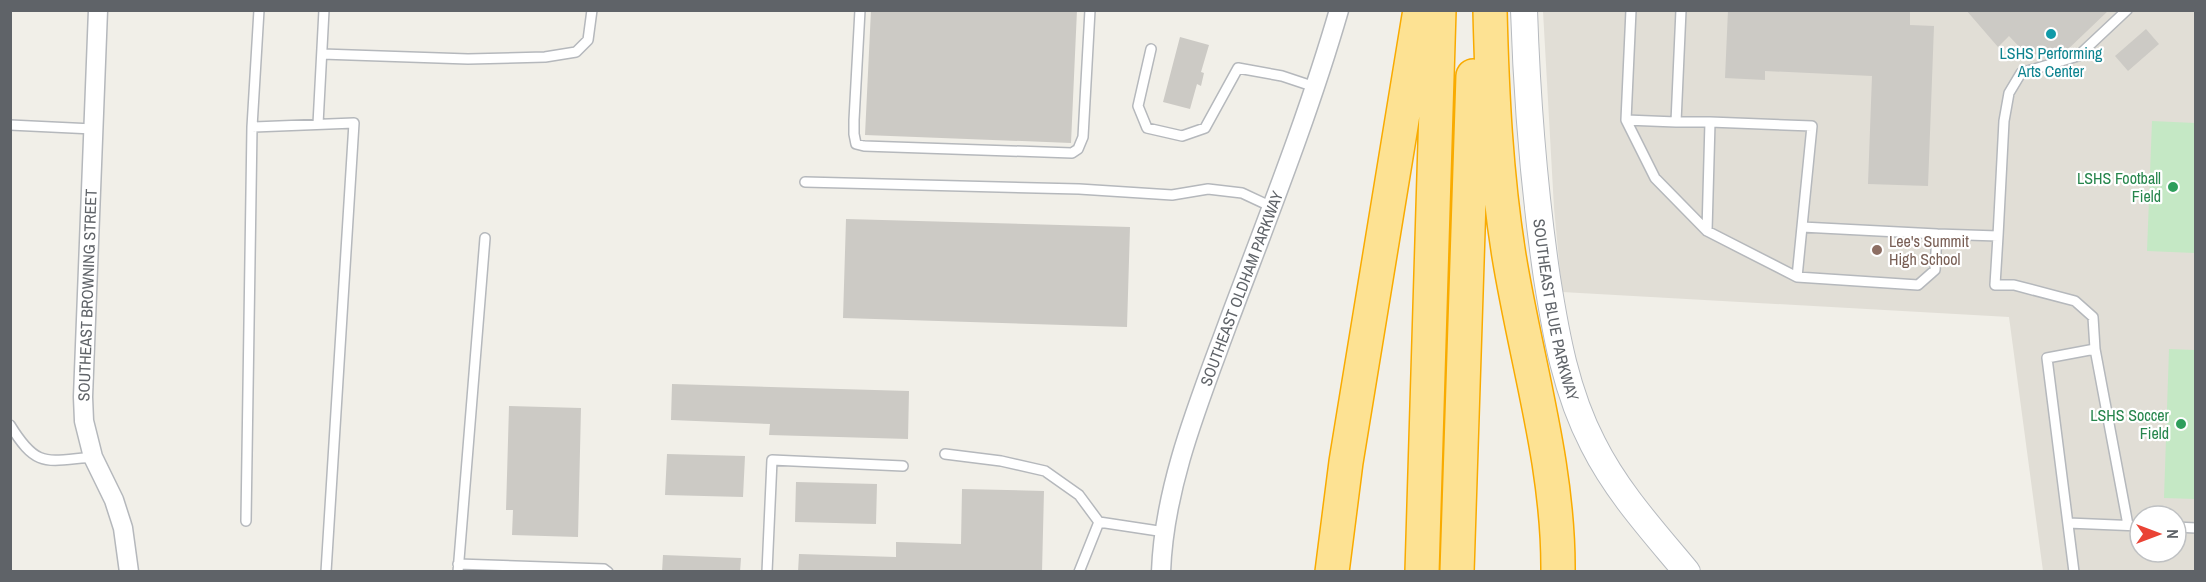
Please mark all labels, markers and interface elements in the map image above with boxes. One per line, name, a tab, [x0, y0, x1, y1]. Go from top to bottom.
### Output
marker: LSHS Performing Arts Center	[2044, 27, 2058, 41]
place label: LSHS Performing Arts Center	[2000, 42, 2103, 82]
place label: LSHS Football Field	[2077, 167, 2161, 207]
marker: LSHS Football Field	[2166, 180, 2180, 194]
street label: SOUTHEAST BROWNING STREET	[72, 188, 102, 402]
street label: SOUTHEAST OLDHAM PARKWAY	[1195, 188, 1288, 389]
street label: SOUTHEAST BLUE PARKWAY	[1528, 218, 1585, 404]
place label: Lee's Summit High School	[1889, 230, 1969, 270]
marker: Lee's Summit High School	[1870, 243, 1884, 257]
place label: LSHS Soccer Field	[2090, 404, 2170, 444]
marker: LSHS Soccer Field	[2174, 417, 2188, 431]
north arrow	[2128, 504, 2188, 564]
text: N	[2162, 529, 2184, 539]

